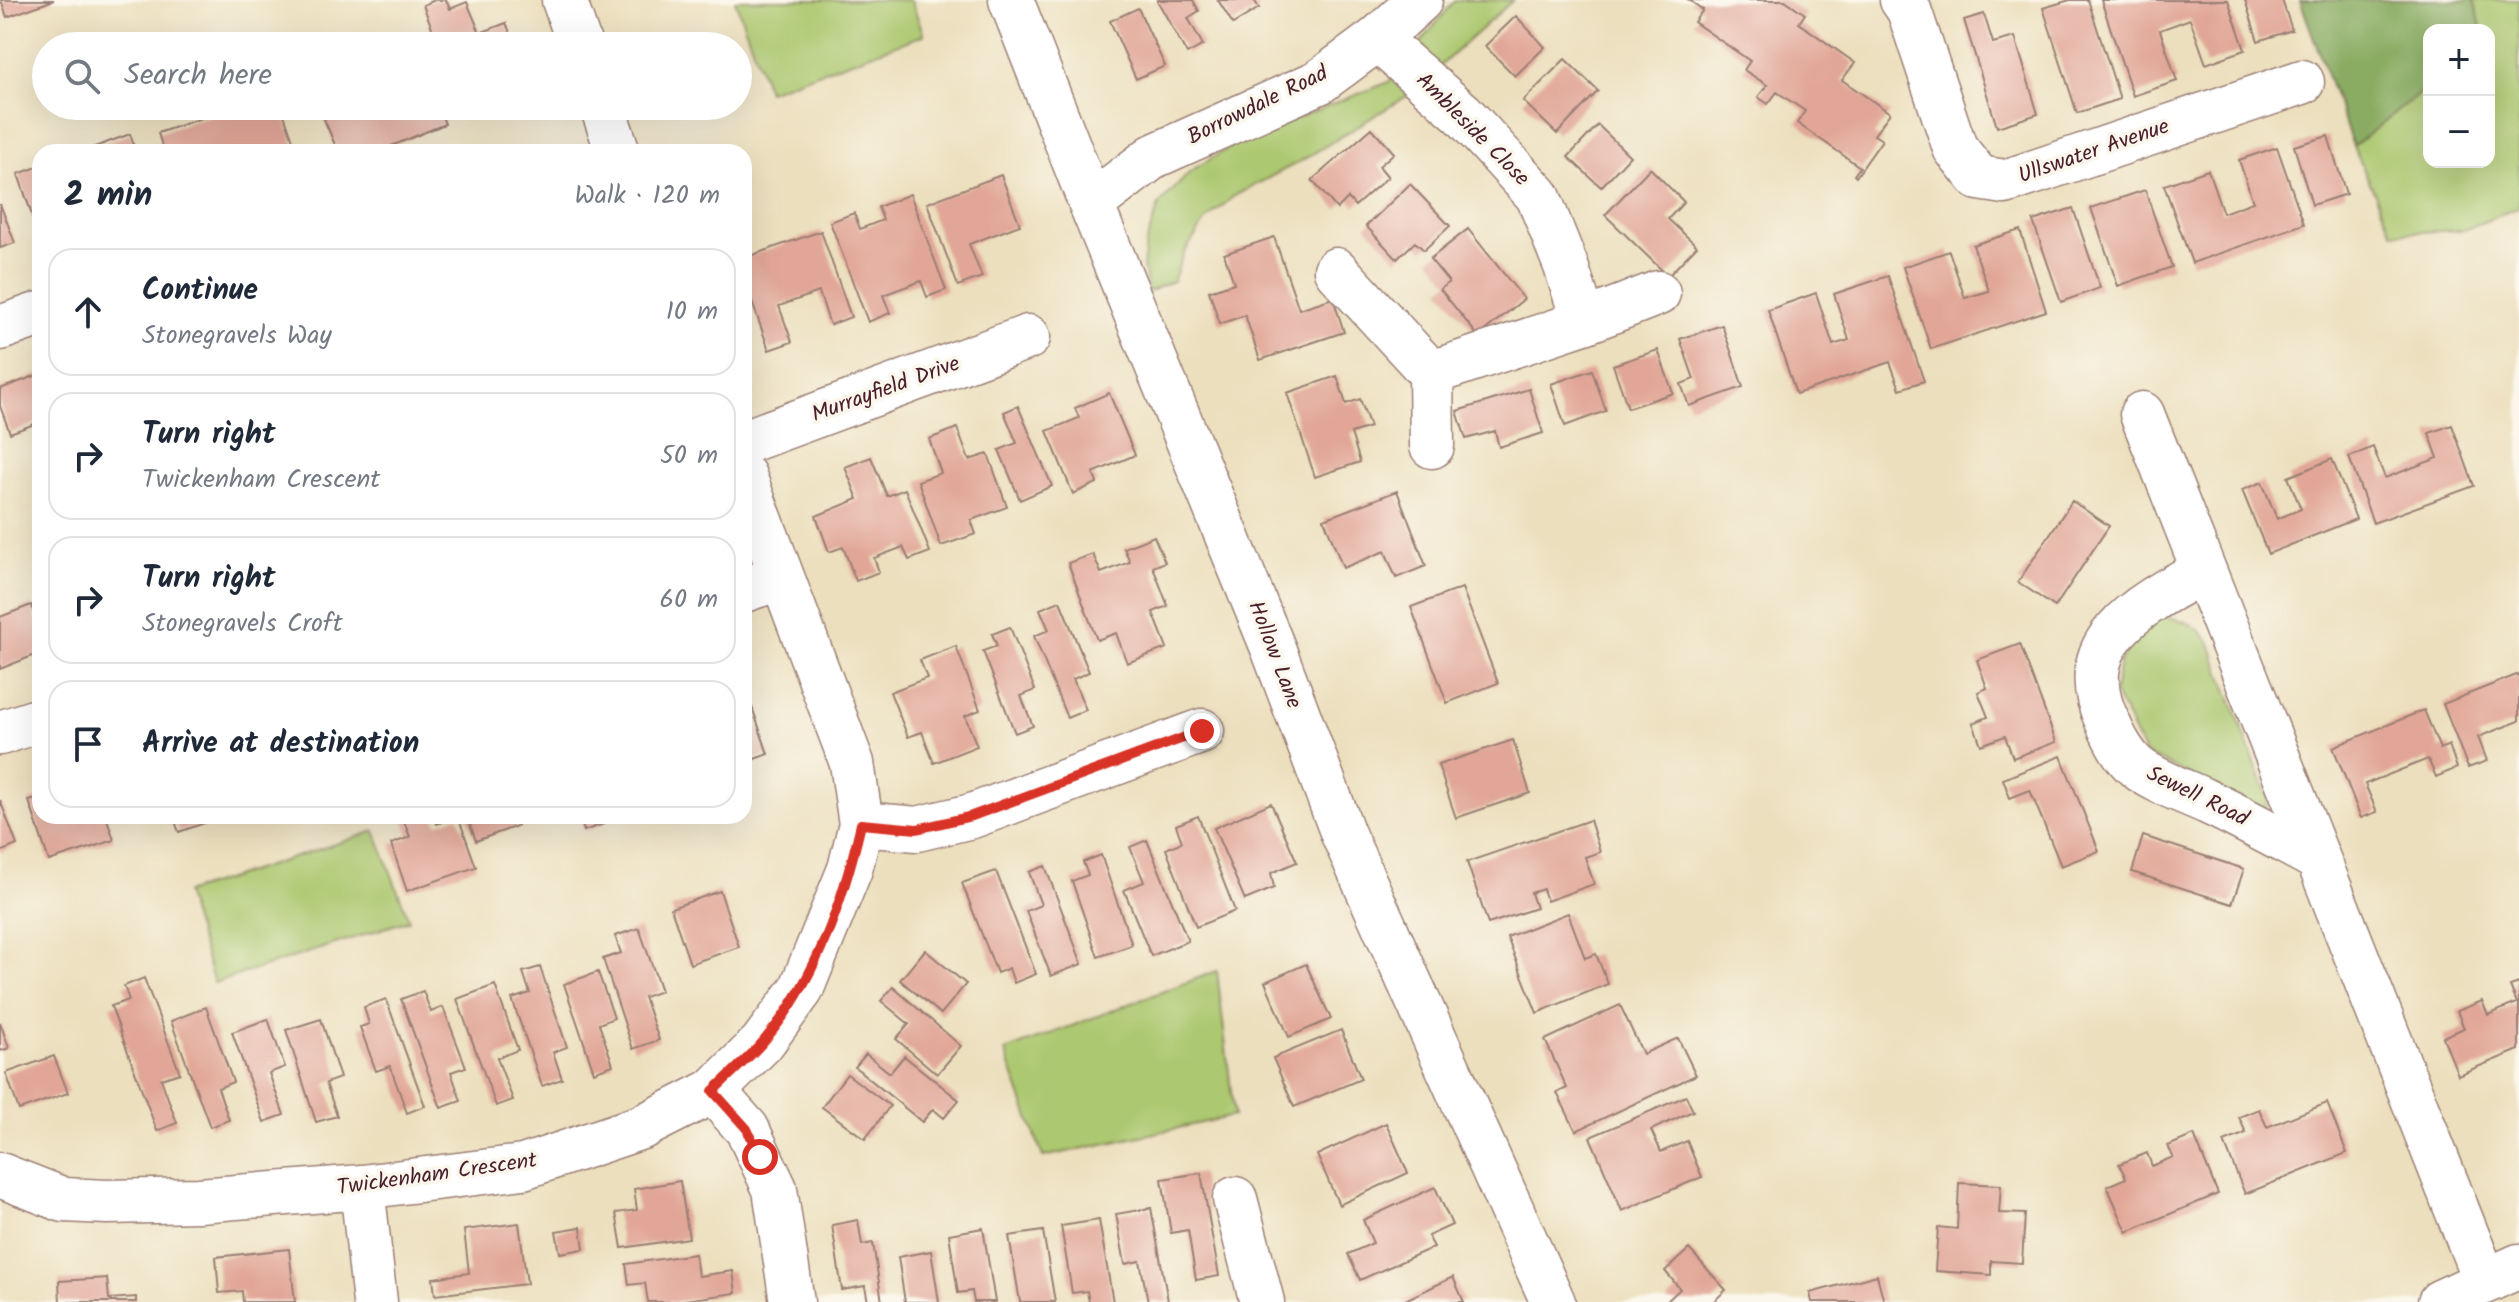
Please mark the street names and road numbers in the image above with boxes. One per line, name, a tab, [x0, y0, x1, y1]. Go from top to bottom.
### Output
street label: Borrowdale Road	[1182, 56, 1335, 155]
street label: Ambleside Close	[1407, 65, 1537, 195]
street label: Ullswater Avenue	[2014, 110, 2174, 194]
street label: Murrayfield Drive	[807, 347, 965, 433]
street label: Hollow Lane	[1237, 596, 1311, 714]
street label: Sewell Road	[2140, 757, 2255, 837]
street label: Twickenham Crescent	[335, 1144, 540, 1206]

